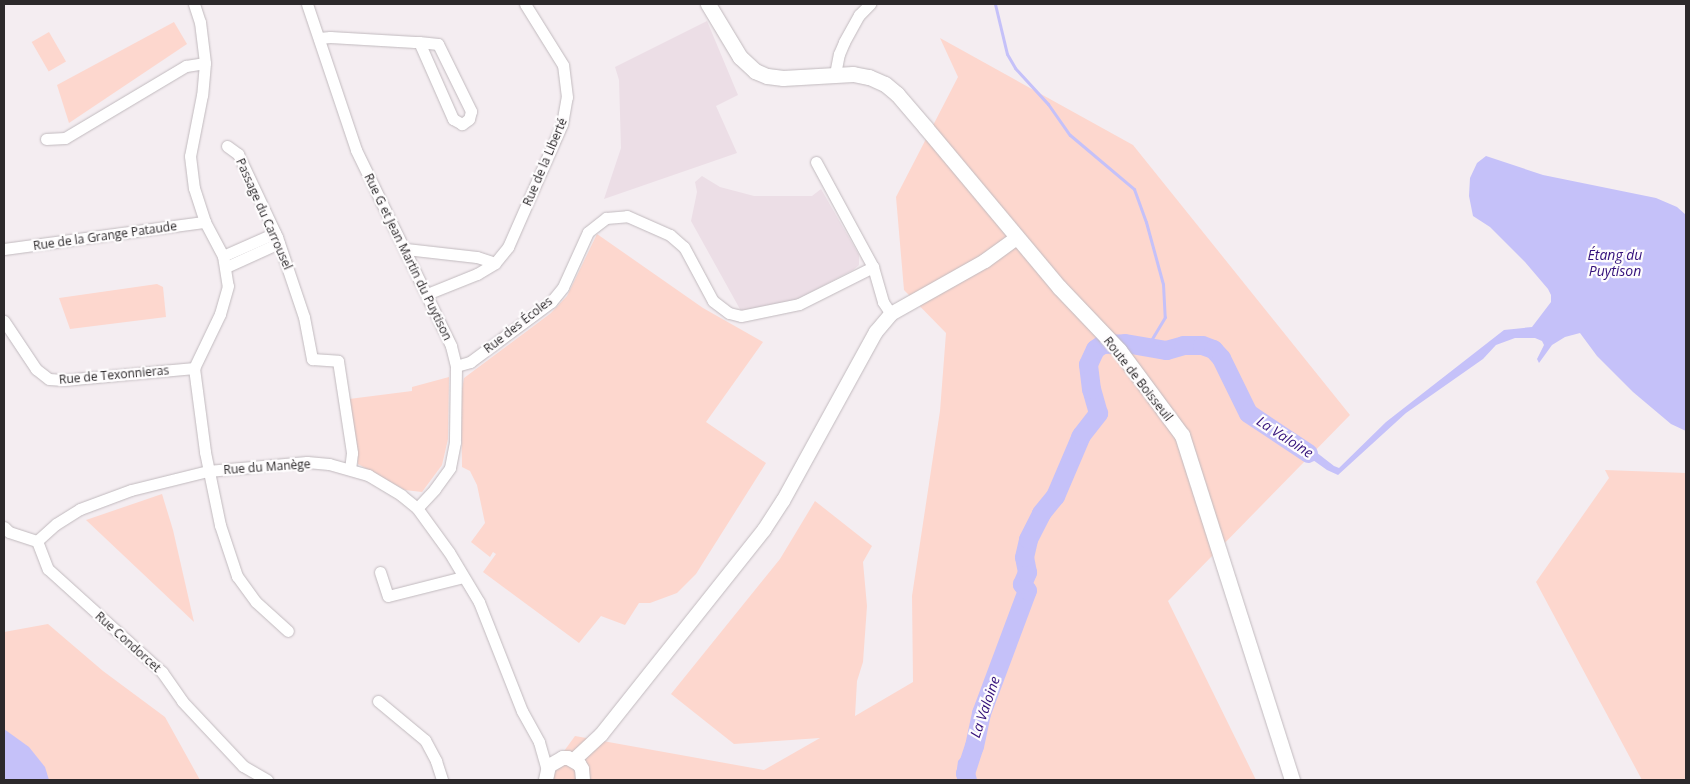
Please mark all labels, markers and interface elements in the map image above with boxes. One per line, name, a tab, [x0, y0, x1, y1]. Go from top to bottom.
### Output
street label: Rue de la Liberté	[520, 116, 570, 208]
street label: Passage du Carrousel	[233, 156, 295, 272]
street label: Rue G et Jean Martin du Puytison	[361, 171, 455, 343]
street label: Rue de la Grange Pataude	[32, 219, 178, 253]
water label: Étang du Puytison	[1588, 247, 1642, 280]
street label: Rue des Écoles	[481, 294, 555, 356]
street label: Route de Boisseuil	[1101, 334, 1175, 424]
street label: Rue de Texonnieras	[58, 363, 170, 387]
water label: La Valoine	[1254, 413, 1316, 461]
street label: Rue du Manège	[223, 457, 311, 477]
street label: Rue Condorcet	[92, 609, 164, 675]
water label: La Valoine	[967, 674, 1003, 740]

